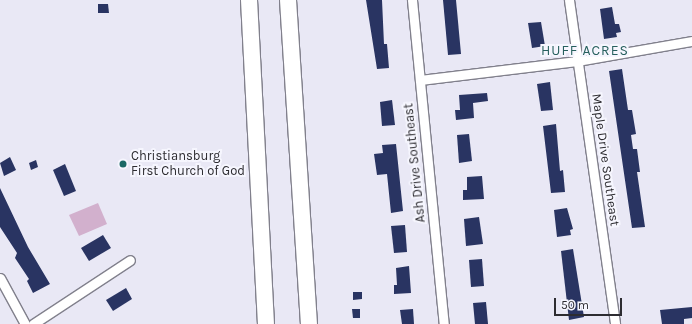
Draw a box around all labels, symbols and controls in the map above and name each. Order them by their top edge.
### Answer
district label: HUFF ACRES [541,43,629,59]
street label: Maple Drive Southeast [588,93,622,227]
street label: Ash Drive Southeast [401,103,429,223]
place label: Christiansburg First Church of God [131,149,245,180]
marker: Christiansburg First Church of God [118,159,128,169]
scale bar [556,290,624,316]
text: 50 m [561,298,589,312]

